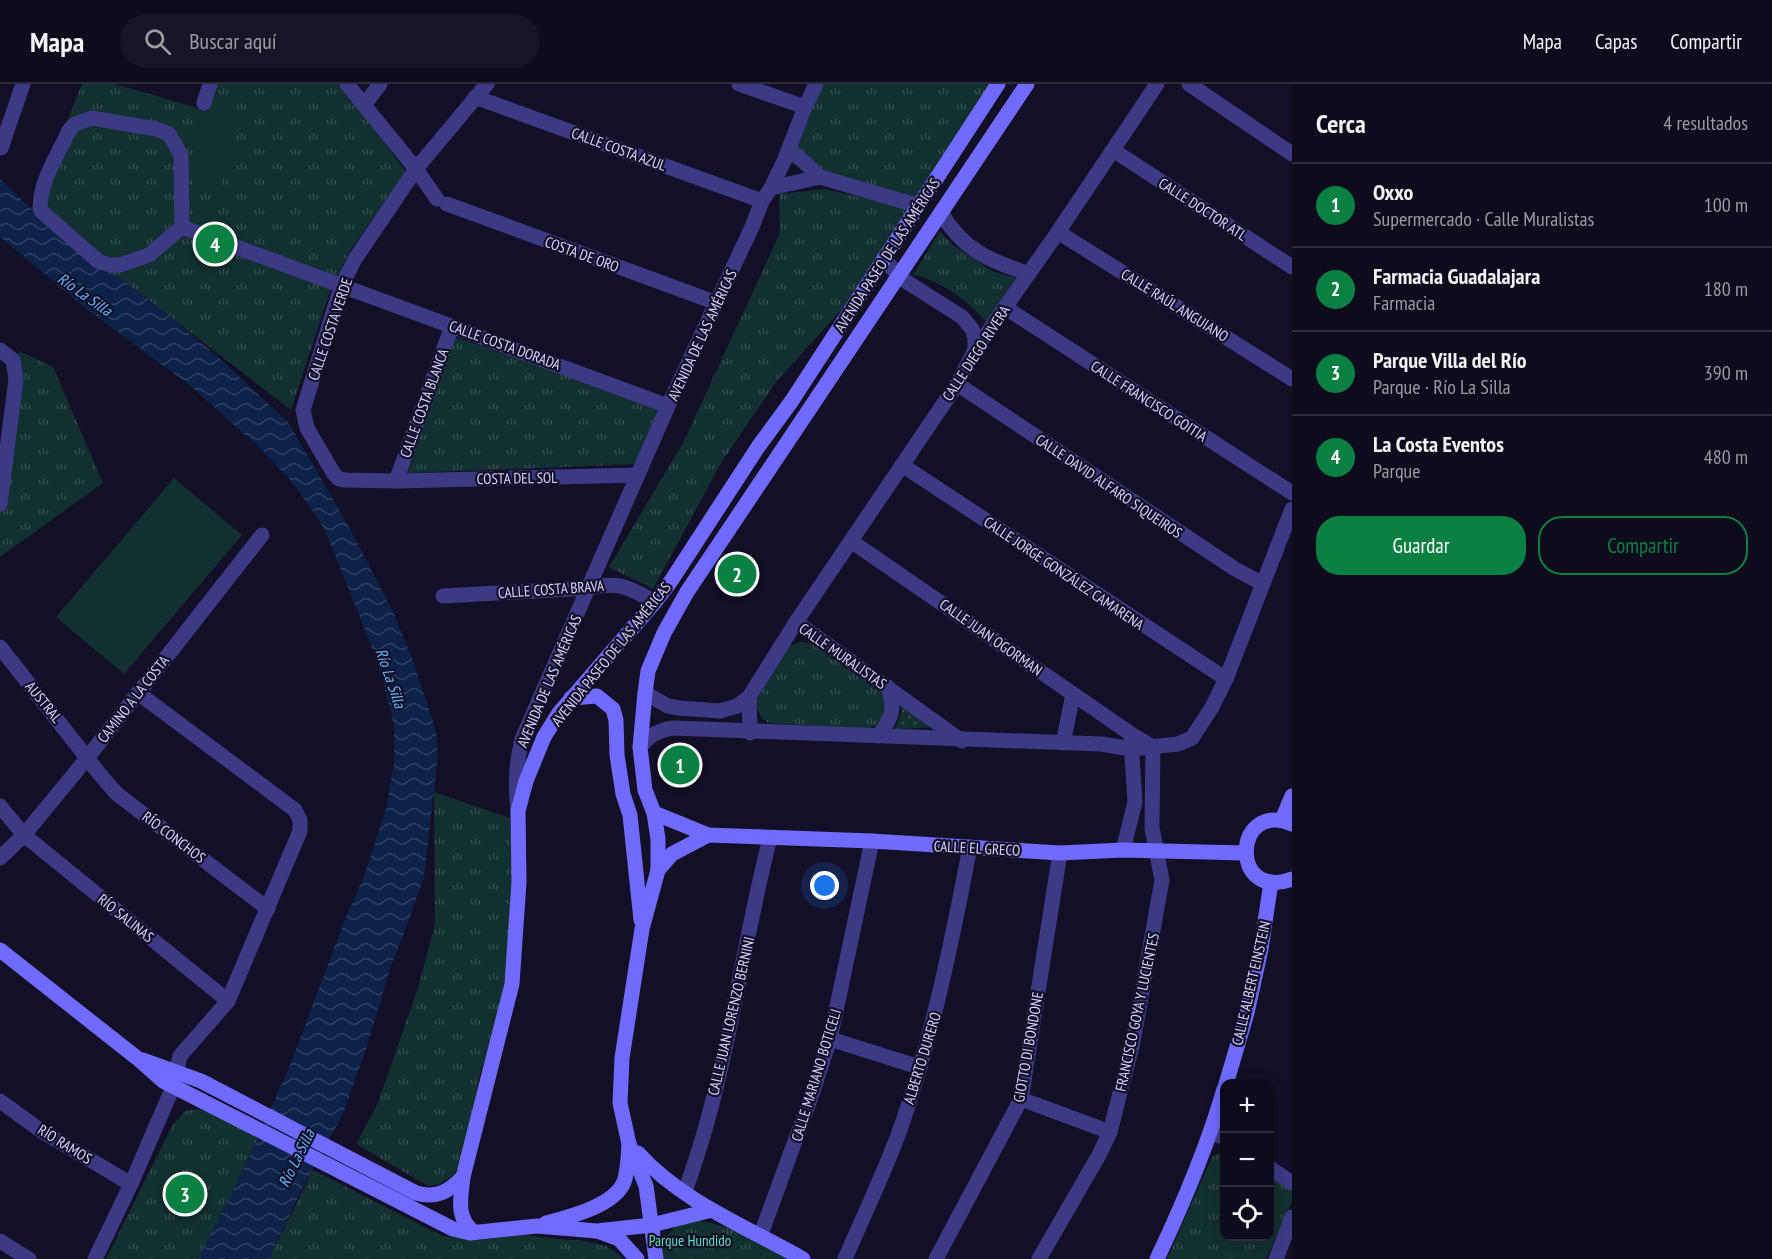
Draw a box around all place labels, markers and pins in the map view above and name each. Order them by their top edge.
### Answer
pin: 4 [196,222,234,266]
pin: 2 [718,552,756,596]
pin: 1 [660,742,700,788]
pin: 3 [166,1172,204,1216]

